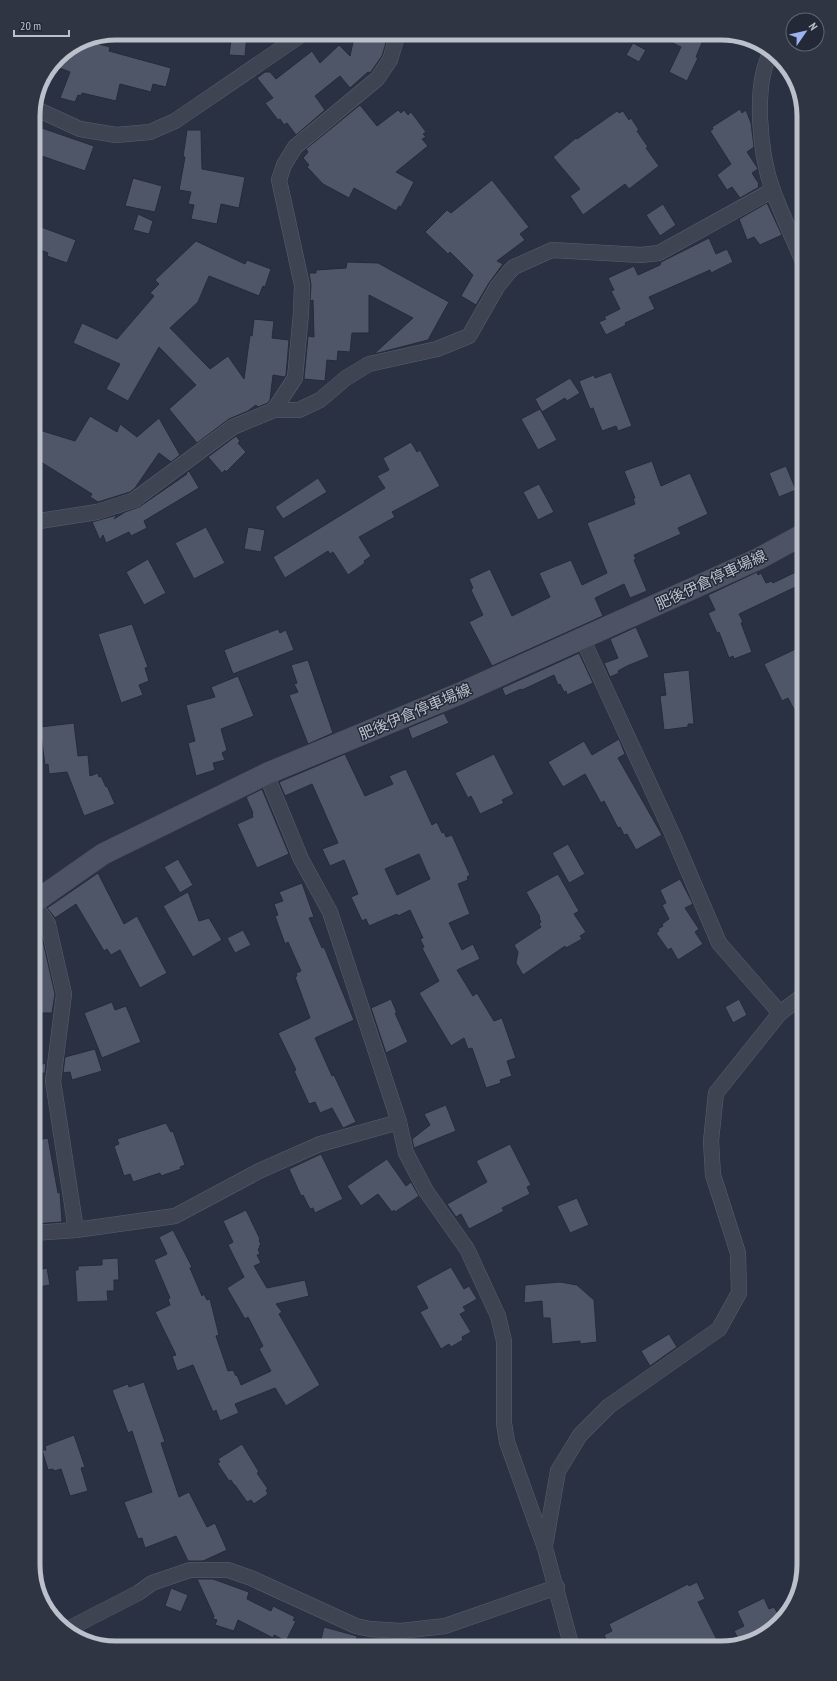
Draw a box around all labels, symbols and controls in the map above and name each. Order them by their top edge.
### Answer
scale bar [14,12,69,38]
north arrow [785,12,825,52]
text: 20 m [20,18,41,33]
text: N [806,20,821,33]
street label: 肥後伊倉停車場線 [652,546,769,614]
street label: 肥後伊倉停車場線 [356,679,474,744]

